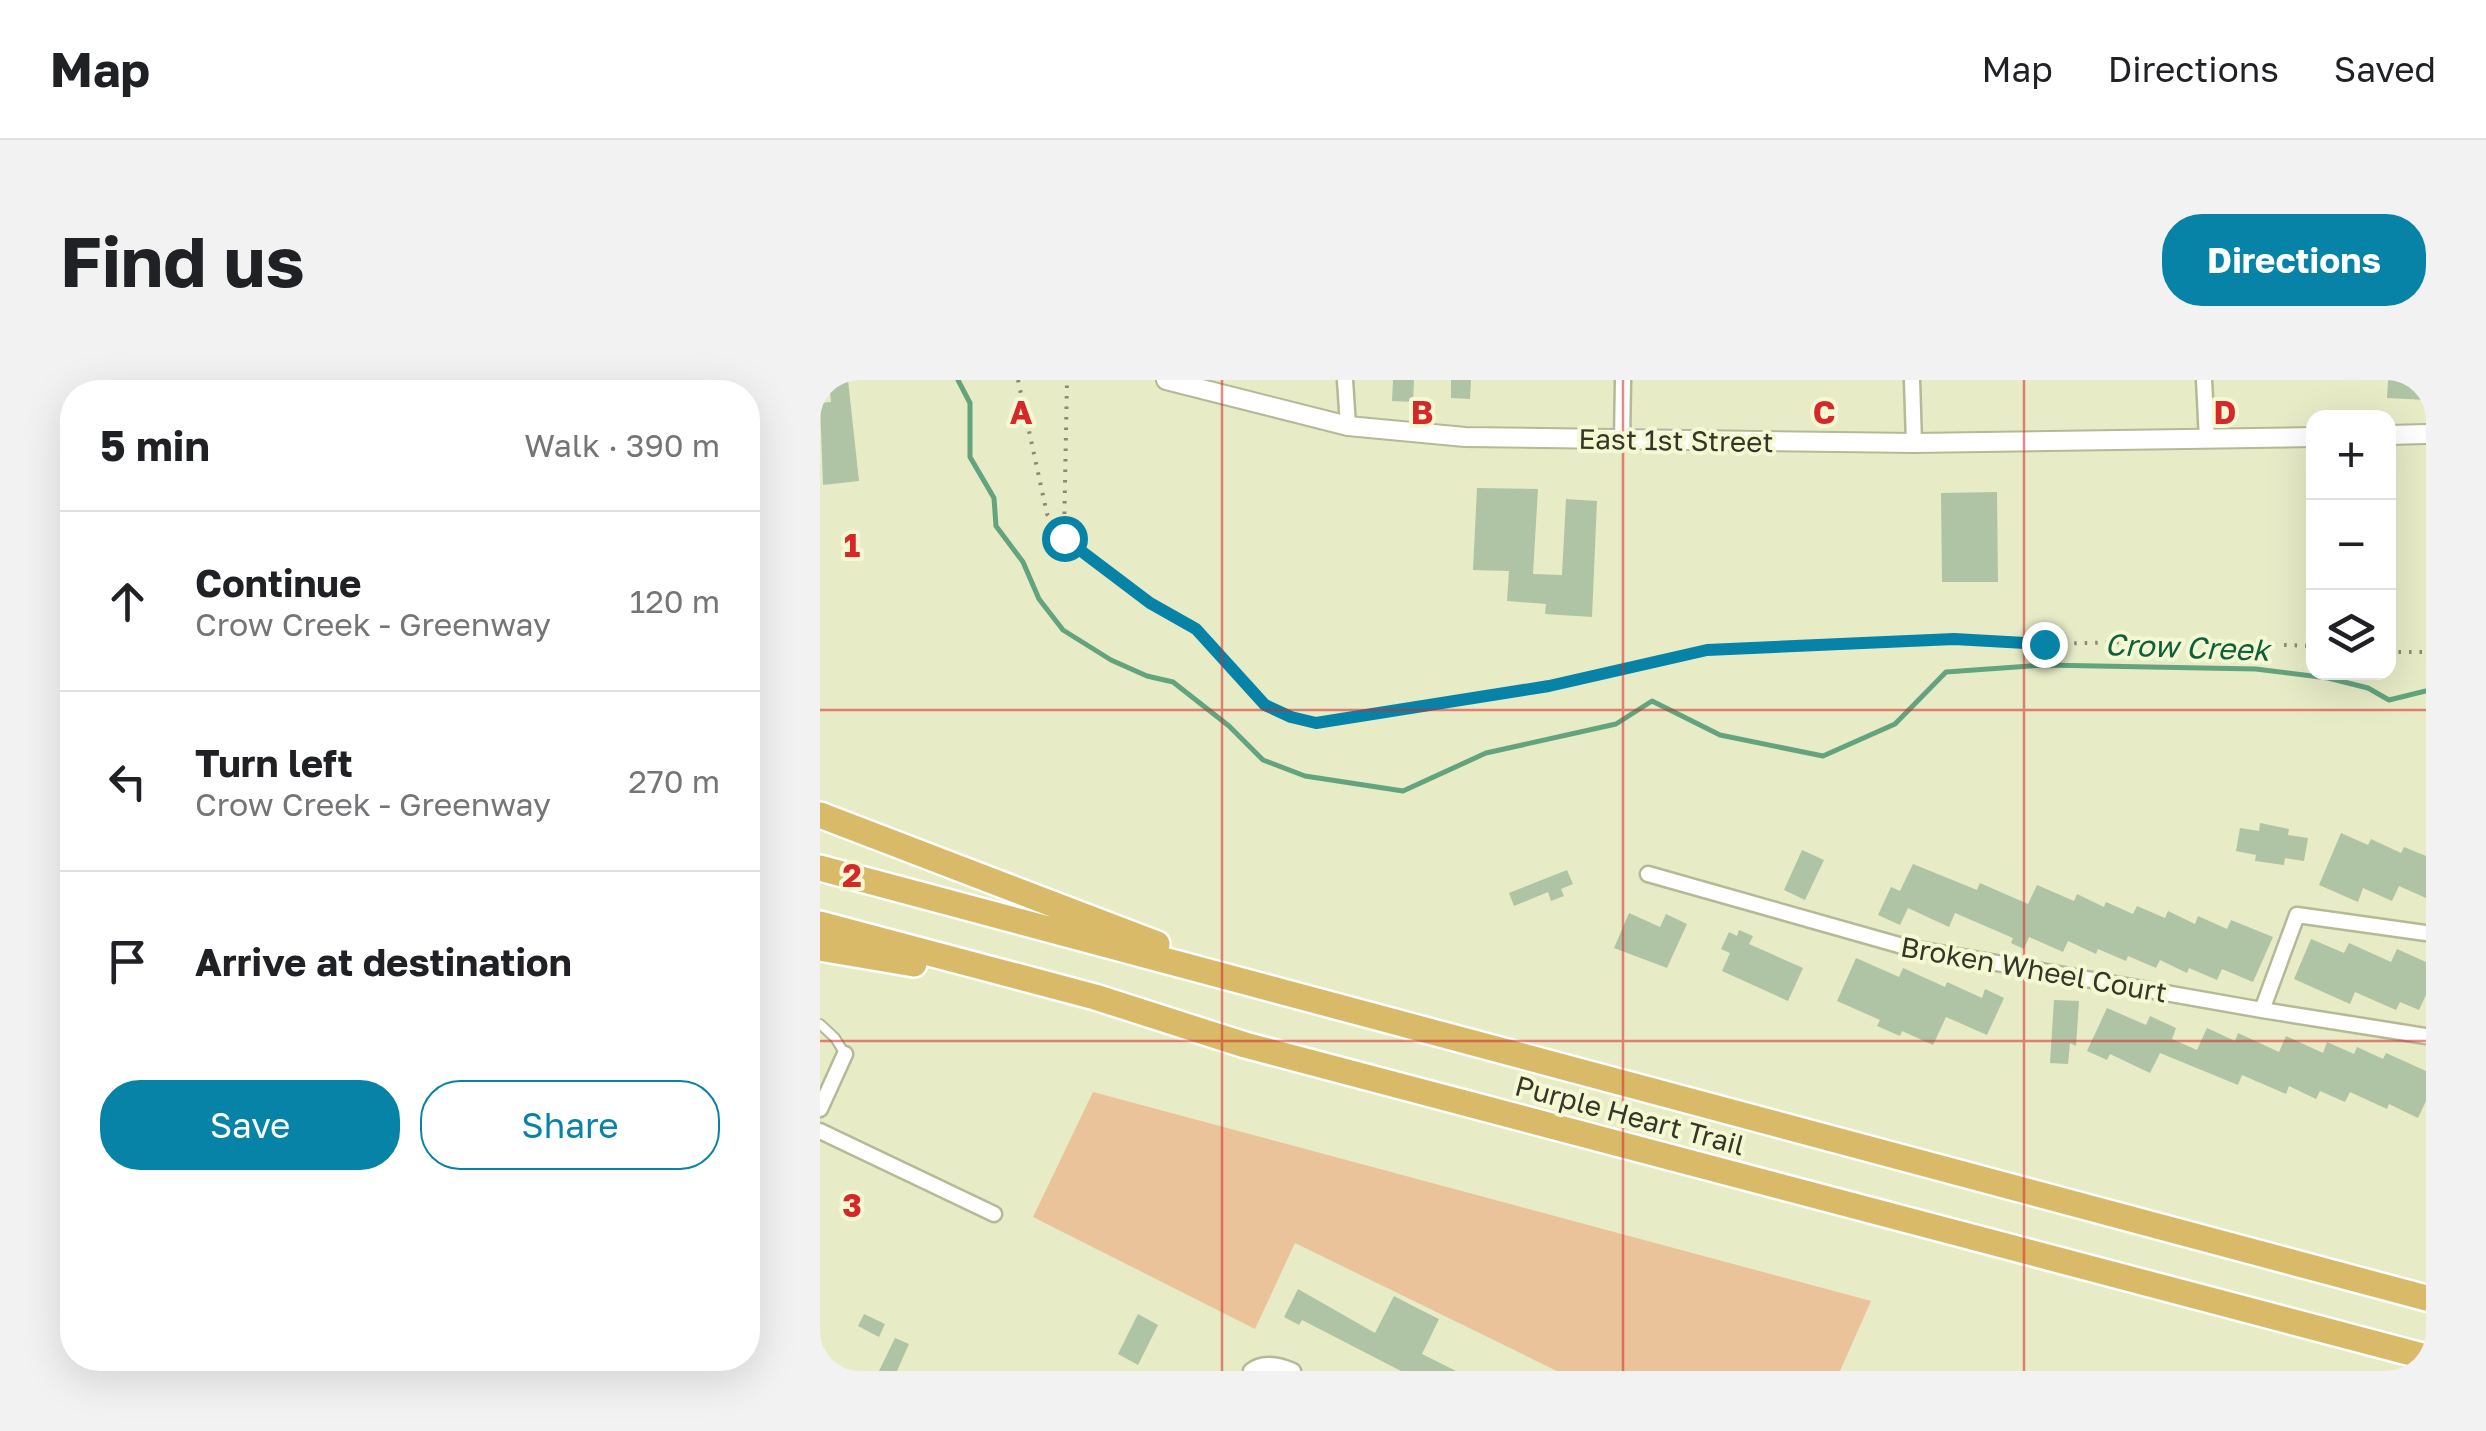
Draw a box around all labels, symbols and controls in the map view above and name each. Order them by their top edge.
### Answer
text: Map [50,40,150,98]
text: Map [1981,48,2053,90]
text: Directions [2108,48,2279,90]
text: Saved [2334,48,2436,90]
button: Directions [2162,214,2426,306]
text: Find us [60,218,305,302]
text: A [1010,393,1033,431]
text: B [1411,393,1433,431]
text: C [1813,393,1835,431]
text: D [2214,393,2236,431]
map controls [2306,410,2396,680]
button: + [2306,410,2396,500]
text: 5 min [100,420,210,470]
street label: East 1st Street [1578,422,1774,458]
text: Walk · 390 m [524,426,720,464]
button: − [2306,500,2396,590]
route start [1042,516,1088,562]
text: 1 [844,526,860,564]
text: Continue [195,560,361,605]
icon: ahead [100,574,155,629]
text: 120 m [630,582,720,620]
button: layers [2306,590,2396,680]
text: Crow Creek - Greenway [195,605,551,643]
route end [2022,622,2068,668]
water label: Crow Creek [2104,626,2273,668]
text: Turn left [195,740,353,785]
icon: left [100,754,155,809]
text: 270 m [628,762,720,800]
text: Crow Creek - Greenway [195,785,551,823]
text: 2 [842,856,862,894]
street label: Broken Wheel Court [1898,929,2170,1009]
icon: arrive [100,934,155,989]
text: Arrive at destination [195,939,572,984]
street label: Purple Heart Trail [1512,1069,1748,1161]
button: Save [100,1080,400,1170]
button: Share [420,1080,720,1170]
text: 3 [842,1186,862,1224]

